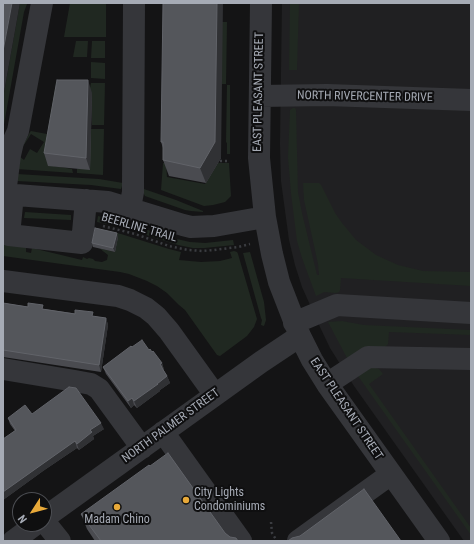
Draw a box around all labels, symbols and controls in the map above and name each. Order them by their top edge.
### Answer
street label: EAST PLEASANT STREET [251,32,267,152]
street label: NORTH RIVERCENTER DRIVE [297,89,433,105]
street label: BEERLINE TRAIL [100,210,178,246]
street label: EAST PLEASANT STREET [307,355,385,463]
street label: NORTH PALMER STREET [120,386,222,466]
place label: City Lights Condominiums [194,486,265,514]
north arrow [12,492,52,532]
marker: City Lights Condominiums [181,495,191,505]
marker: Madam Chino [112,502,122,512]
text: N [15,512,30,525]
place label: Madam Chino [84,513,150,527]

